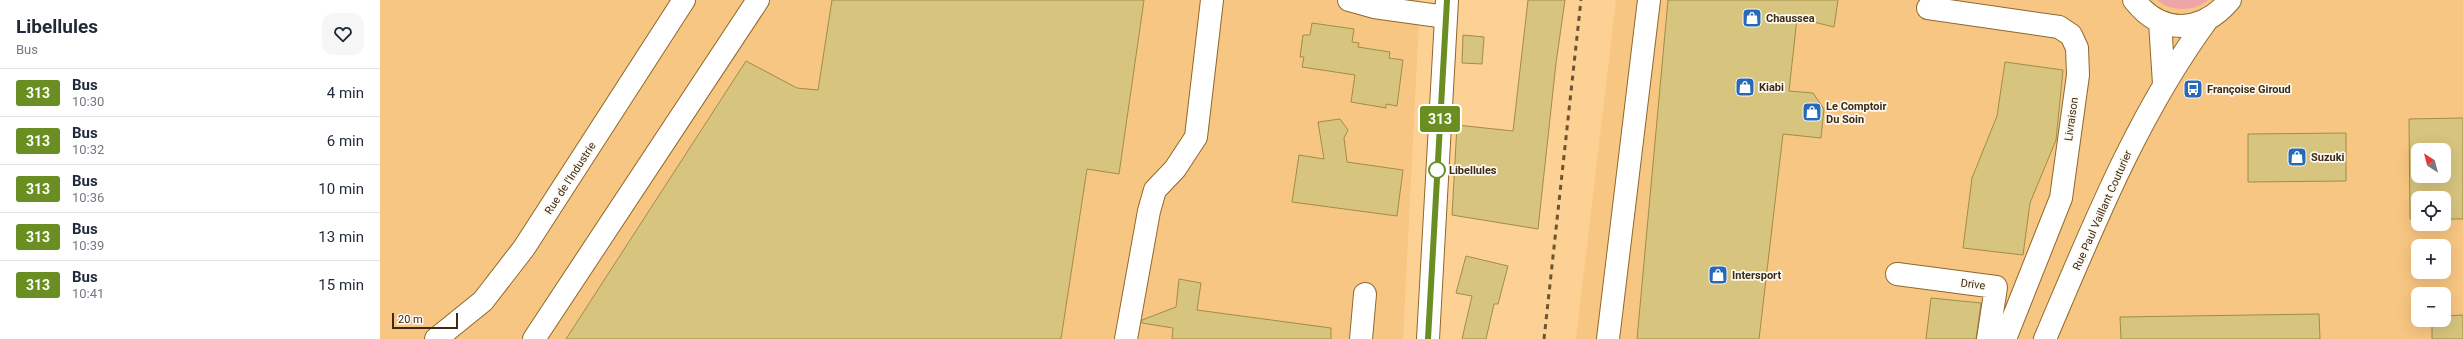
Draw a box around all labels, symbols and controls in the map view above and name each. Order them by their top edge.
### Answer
shop icon: Chaussea [1741,7,1763,29]
place label: Chaussea [1766,12,1815,25]
button: heart [322,13,364,55]
text: Libellules [16,15,98,38]
text: Bus [16,42,38,57]
text: Bus [72,76,98,94]
shop icon: Kiabi [1734,76,1756,98]
bus stop icon: Françoise Giroud [2182,78,2204,100]
place label: Kiabi [1759,81,1784,94]
place label: Françoise Giroud [2207,83,2291,96]
text: 4 min [327,84,364,102]
text: 313 [26,85,50,101]
text: 10:30 [72,94,104,109]
street label: Livraison [2062,96,2081,142]
place label: Le Comptoir Du Soin [1826,100,1886,126]
shop icon: Le Comptoir Du Soin [1801,101,1823,123]
line badge: 313 [1417,106,1463,132]
text: 313 [1428,111,1452,127]
text: Bus [72,124,98,142]
text: 6 min [327,132,364,150]
text: 313 [26,133,50,149]
street label: Rue de l'Industrie [542,140,599,217]
text: 10:32 [72,142,104,157]
north arrow [2411,143,2451,183]
map controls [2411,143,2451,327]
shop icon: Suzuki [2286,146,2308,168]
street label: Rue Paul Vaillant Couturier [2070,148,2135,272]
place label: Suzuki [2311,151,2345,164]
marker: Libellules [1428,161,1446,179]
place label: Libellules [1449,164,1497,177]
text: Bus [72,172,98,190]
text: 10 min [318,180,364,198]
text: 313 [26,181,50,197]
text: 10:36 [72,190,104,205]
button: locate [2411,191,2451,231]
text: Bus [72,220,98,238]
text: 13 min [318,228,364,246]
text: 313 [26,229,50,245]
text: 10:39 [72,238,104,253]
button: + [2411,239,2451,279]
shop icon: Intersport [1707,264,1729,286]
text: Bus [72,268,98,286]
place label: Intersport [1732,269,1781,282]
text: 15 min [318,276,364,294]
text: 313 [26,277,50,293]
street label: Drive [1960,277,1986,292]
text: 10:41 [72,286,104,301]
button: − [2411,287,2451,327]
scale bar [392,311,458,330]
text: 20 m [398,313,423,326]

